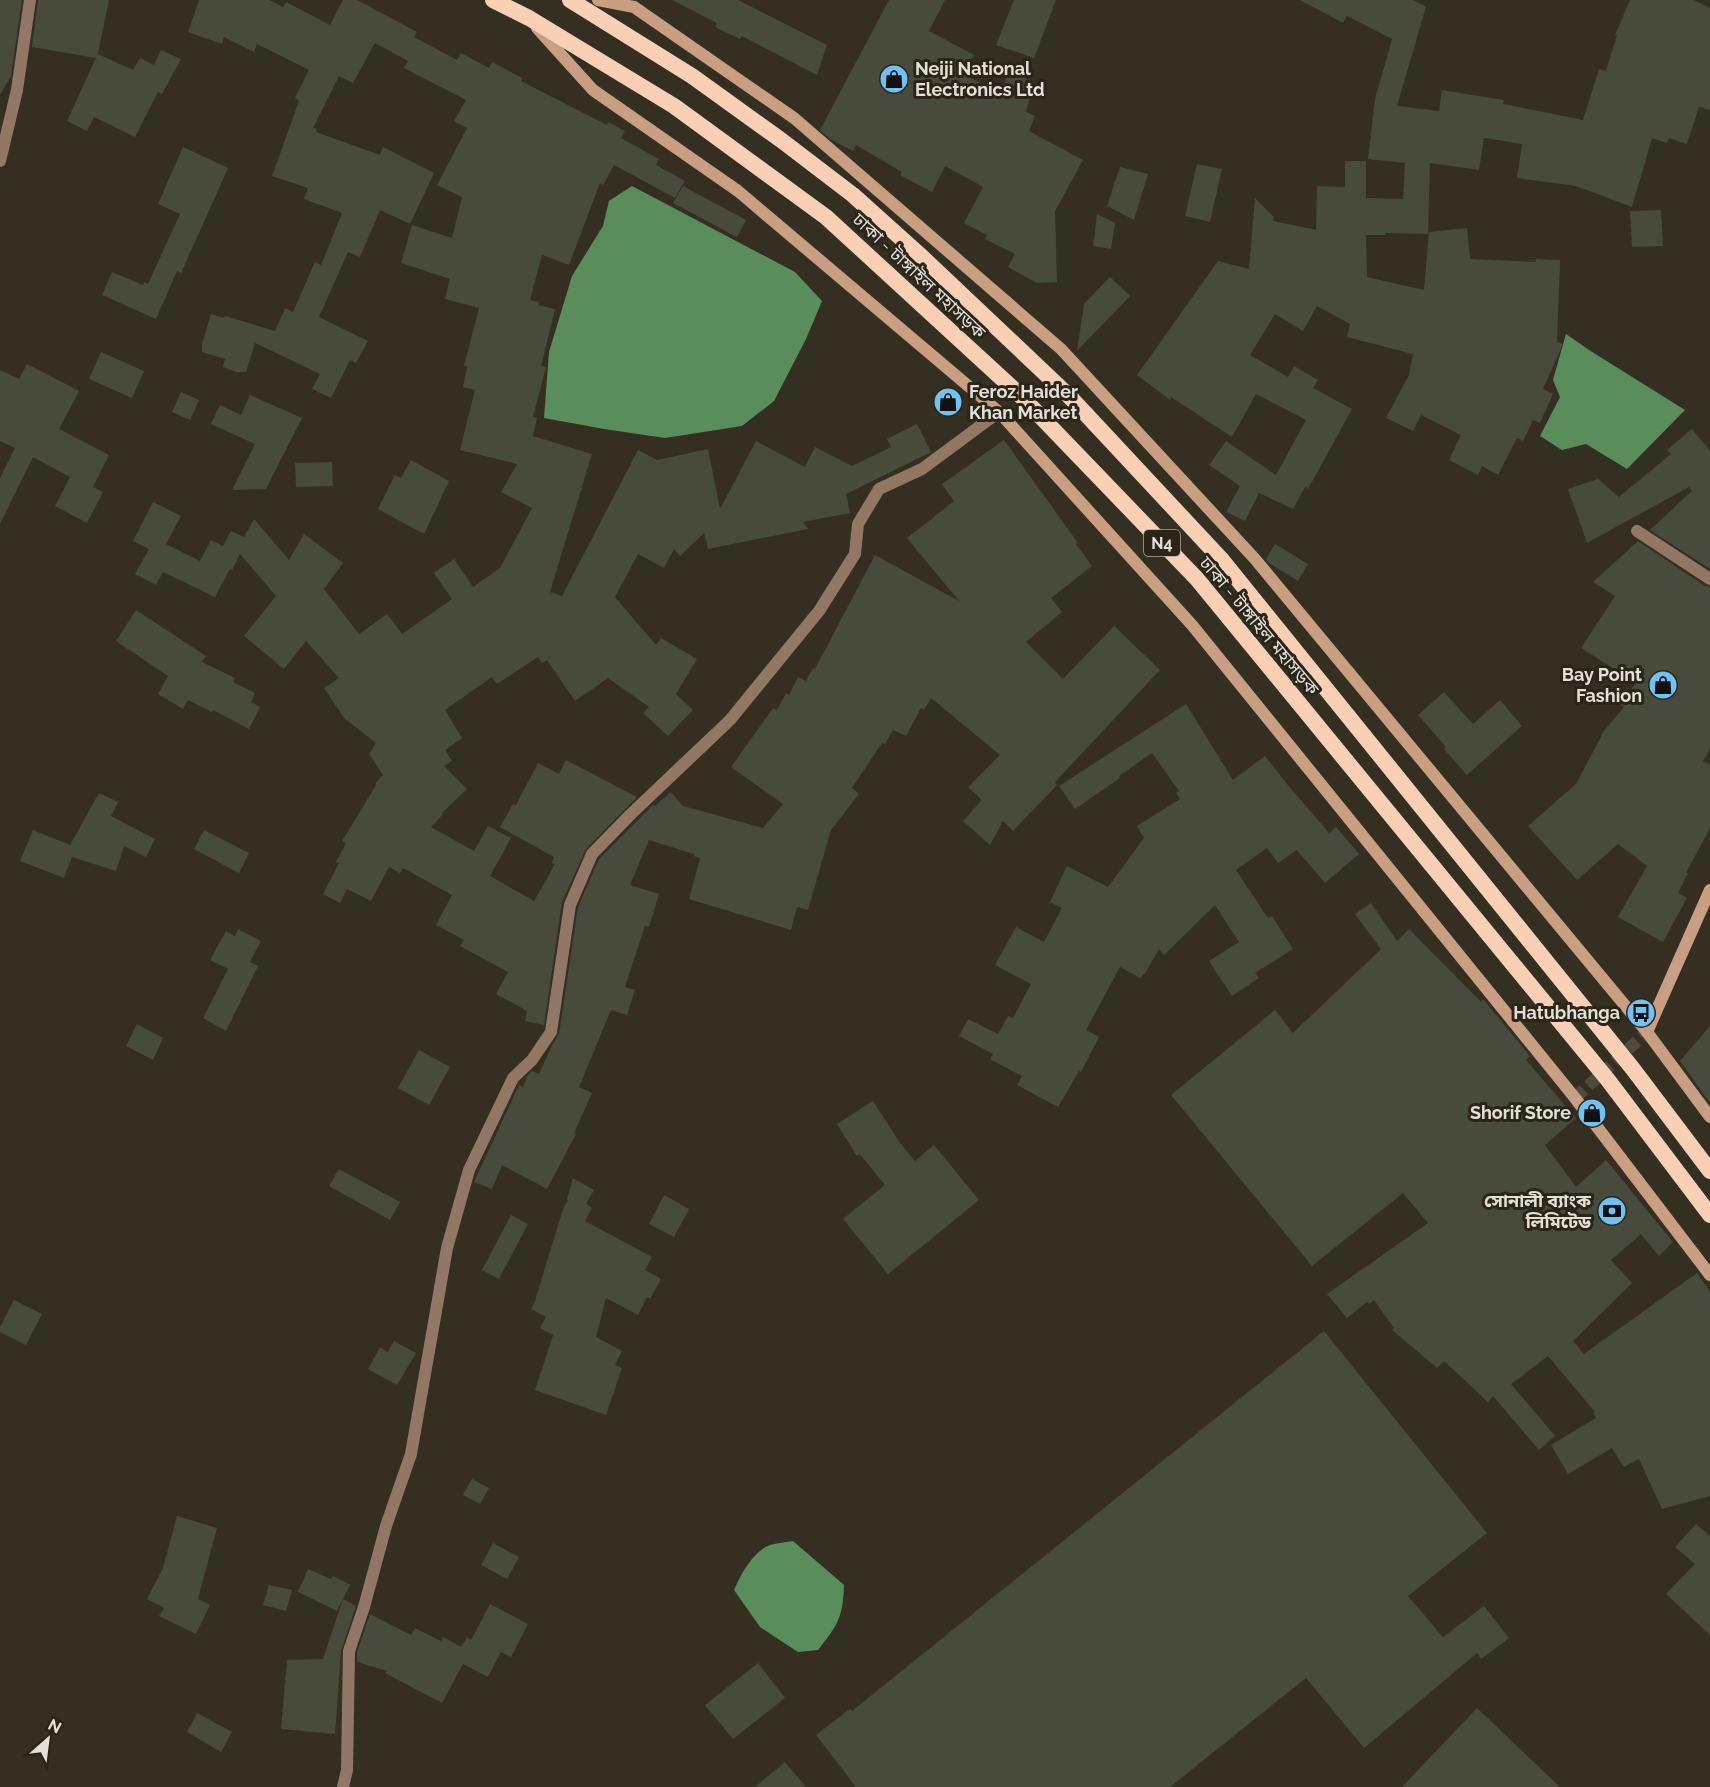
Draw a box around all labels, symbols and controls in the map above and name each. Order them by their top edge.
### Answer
place label: Neiji National Electronics Ltd [915,58,1045,100]
shop icon: Neiji National Electronics Ltd [878,63,910,95]
street label: ঢাকা - টাঙ্গাইল মহাসড়ক [848,208,990,343]
place label: Feroz Haider Khan Market [969,381,1078,423]
shop icon: Feroz Haider Khan Market [932,386,964,418]
road number: N4 [1144,530,1180,556]
street label: ঢাকা - টাঙ্গাইল মহাসড়ক [1195,552,1324,699]
place label: Bay Point Fashion [1562,664,1642,706]
shop icon: Bay Point Fashion [1647,669,1679,701]
bus stop icon: Hatubhanga [1625,997,1657,1029]
place label: Hatubhanga [1513,1002,1620,1023]
shop icon: Shorif Store [1576,1097,1608,1129]
place label: Shorif Store [1470,1102,1571,1123]
place label: সোনালী ব্যাংক লিমিটেড [1484,1190,1592,1232]
bank icon: সোনালী ব্যাংক লিমিটেড [1596,1195,1628,1227]
north arrow [18,1709,78,1769]
text: N [45,1715,65,1737]

